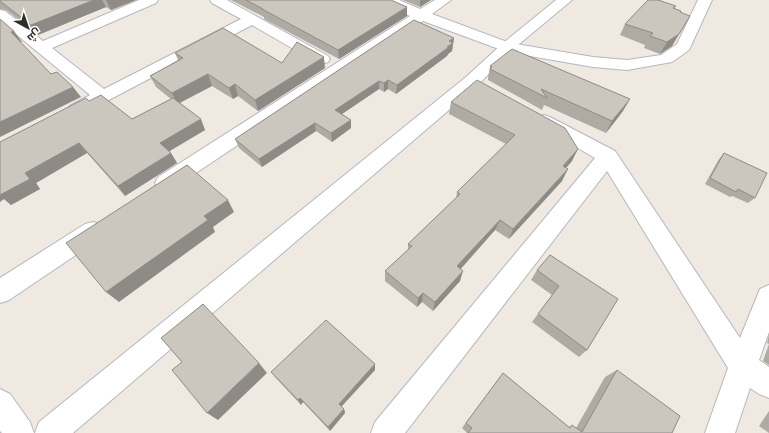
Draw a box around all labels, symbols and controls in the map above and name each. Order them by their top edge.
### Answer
north arrow [8,8,48,48]
text: ش [25,26,44,46]

